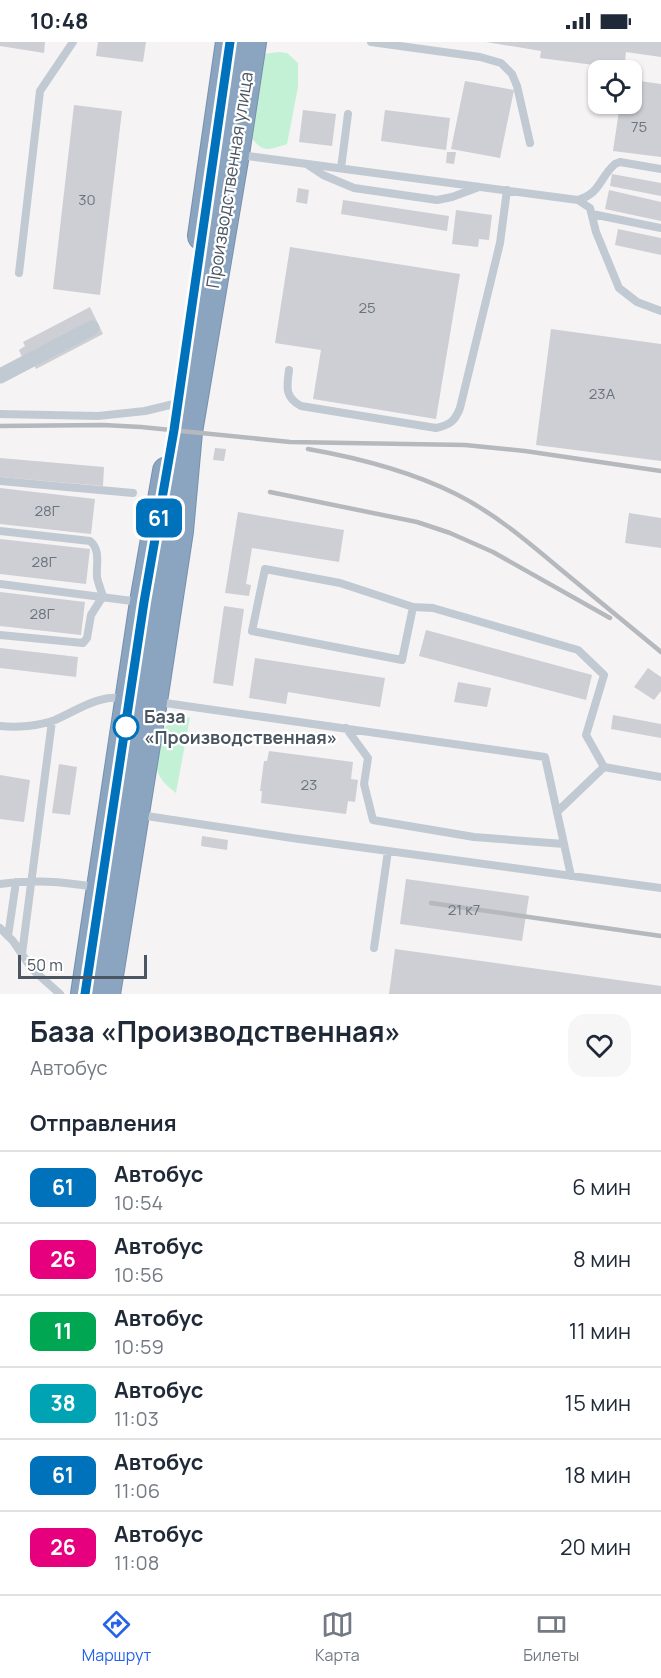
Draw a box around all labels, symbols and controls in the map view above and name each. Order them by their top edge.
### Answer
text: 10:48 [30,6,89,36]
map controls [588,60,642,114]
button: locate [588,60,642,114]
street label: Производственная улица [200,70,258,290]
house number: 75 [631,116,647,137]
house number: 30 [78,189,96,210]
house number: 25 [358,297,376,318]
house number: 23А [589,383,616,404]
line badge: 61 [132,498,186,538]
house number: 28Г [34,500,60,521]
text: 61 [148,504,170,532]
house number: 28Г [31,551,57,572]
house number: 28Г [29,603,55,624]
place label: База «Производственная» [144,704,337,749]
marker: База «Производственная» [113,714,139,740]
house number: 23 [301,774,317,795]
house number: 21 к7 [448,899,480,920]
scale bar [18,952,147,980]
text: 50 m [27,954,63,976]
text: База «Производственная» [30,1012,401,1050]
button: heart [568,1014,631,1077]
text: Автобус [30,1054,108,1081]
text: Отправления [30,1108,177,1138]
text: Автобус [114,1159,203,1189]
text: 6 мин [572,1172,631,1202]
text: 61 [52,1173,74,1201]
text: 10:54 [114,1189,163,1216]
text: Автобус [114,1231,203,1261]
text: 8 мин [573,1244,631,1274]
text: 26 [50,1245,76,1273]
text: 10:56 [114,1261,164,1288]
text: Автобус [114,1303,203,1333]
text: 11 мин [569,1316,631,1346]
text: 11 [54,1317,72,1345]
text: 10:59 [114,1333,164,1360]
text: Автобус [114,1375,203,1405]
text: 15 мин [565,1388,631,1418]
text: 38 [50,1389,76,1417]
text: 11:03 [114,1405,159,1432]
text: Автобус [114,1447,203,1477]
text: 18 мин [565,1460,631,1490]
text: 61 [52,1461,74,1489]
text: 11:06 [114,1477,160,1504]
text: Автобус [114,1519,203,1549]
text: 20 мин [560,1532,631,1562]
text: 26 [50,1533,76,1561]
text: 11:08 [114,1549,159,1576]
tab: Маршрут [82,1608,151,1666]
tab: Карта [315,1608,360,1666]
tab: Билеты [523,1608,579,1666]

